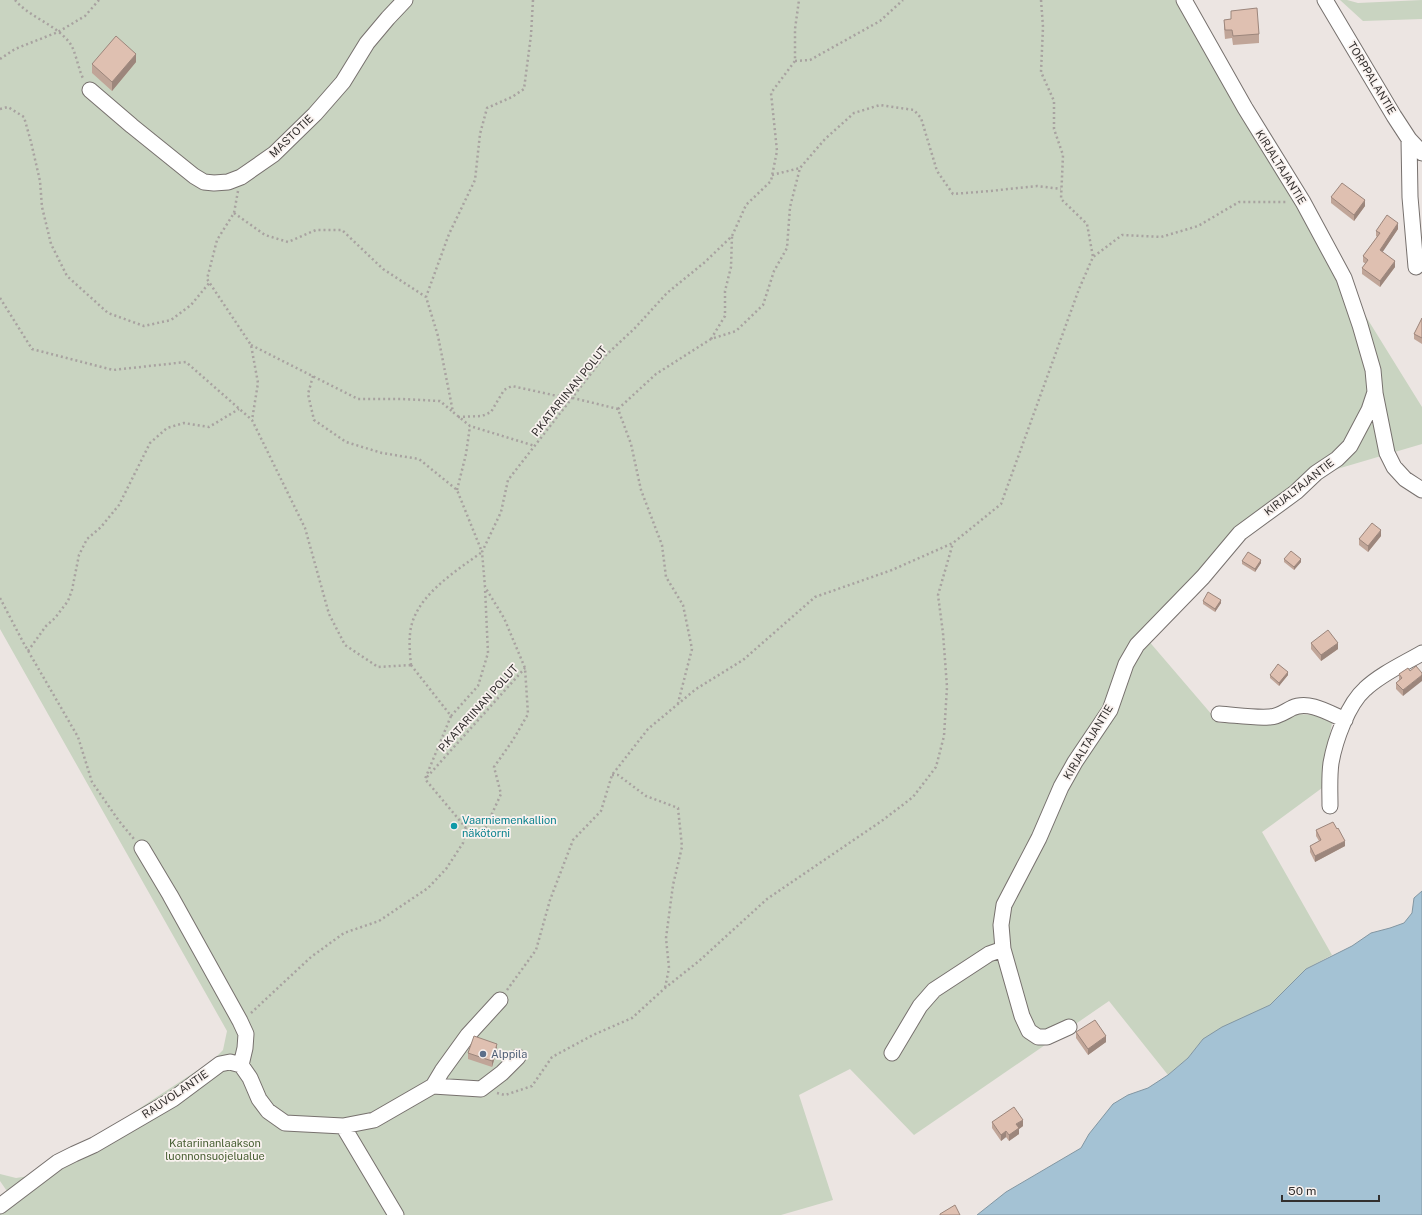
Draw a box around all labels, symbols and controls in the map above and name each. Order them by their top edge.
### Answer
street label: TORPPALANTIE [1346,40,1398,116]
street label: MASTOTIE [267,112,315,160]
street label: KIRJALTAJANTIE [1253,128,1309,206]
street label: P.KATARIINAN POLUT [529,343,609,438]
street label: KIRJALTAJANTIE [1262,456,1336,518]
street label: P.KATARIINAN POLUT [436,662,520,754]
street label: KIRJALTAJANTIE [1061,702,1115,782]
place label: Vaarniemenkallion näkötorni [462,814,557,839]
marker: Vaarniemenkallion näkötorni [449,821,459,831]
place label: Alppila [491,1048,527,1060]
marker: Alppila [478,1049,488,1059]
street label: RAUVOLANTIE [140,1067,210,1121]
park label: Katariinanlaakson luonnonsuojelualue [165,1137,265,1162]
scale bar [1282,1177,1379,1203]
text: 50 m [1288,1184,1316,1198]

